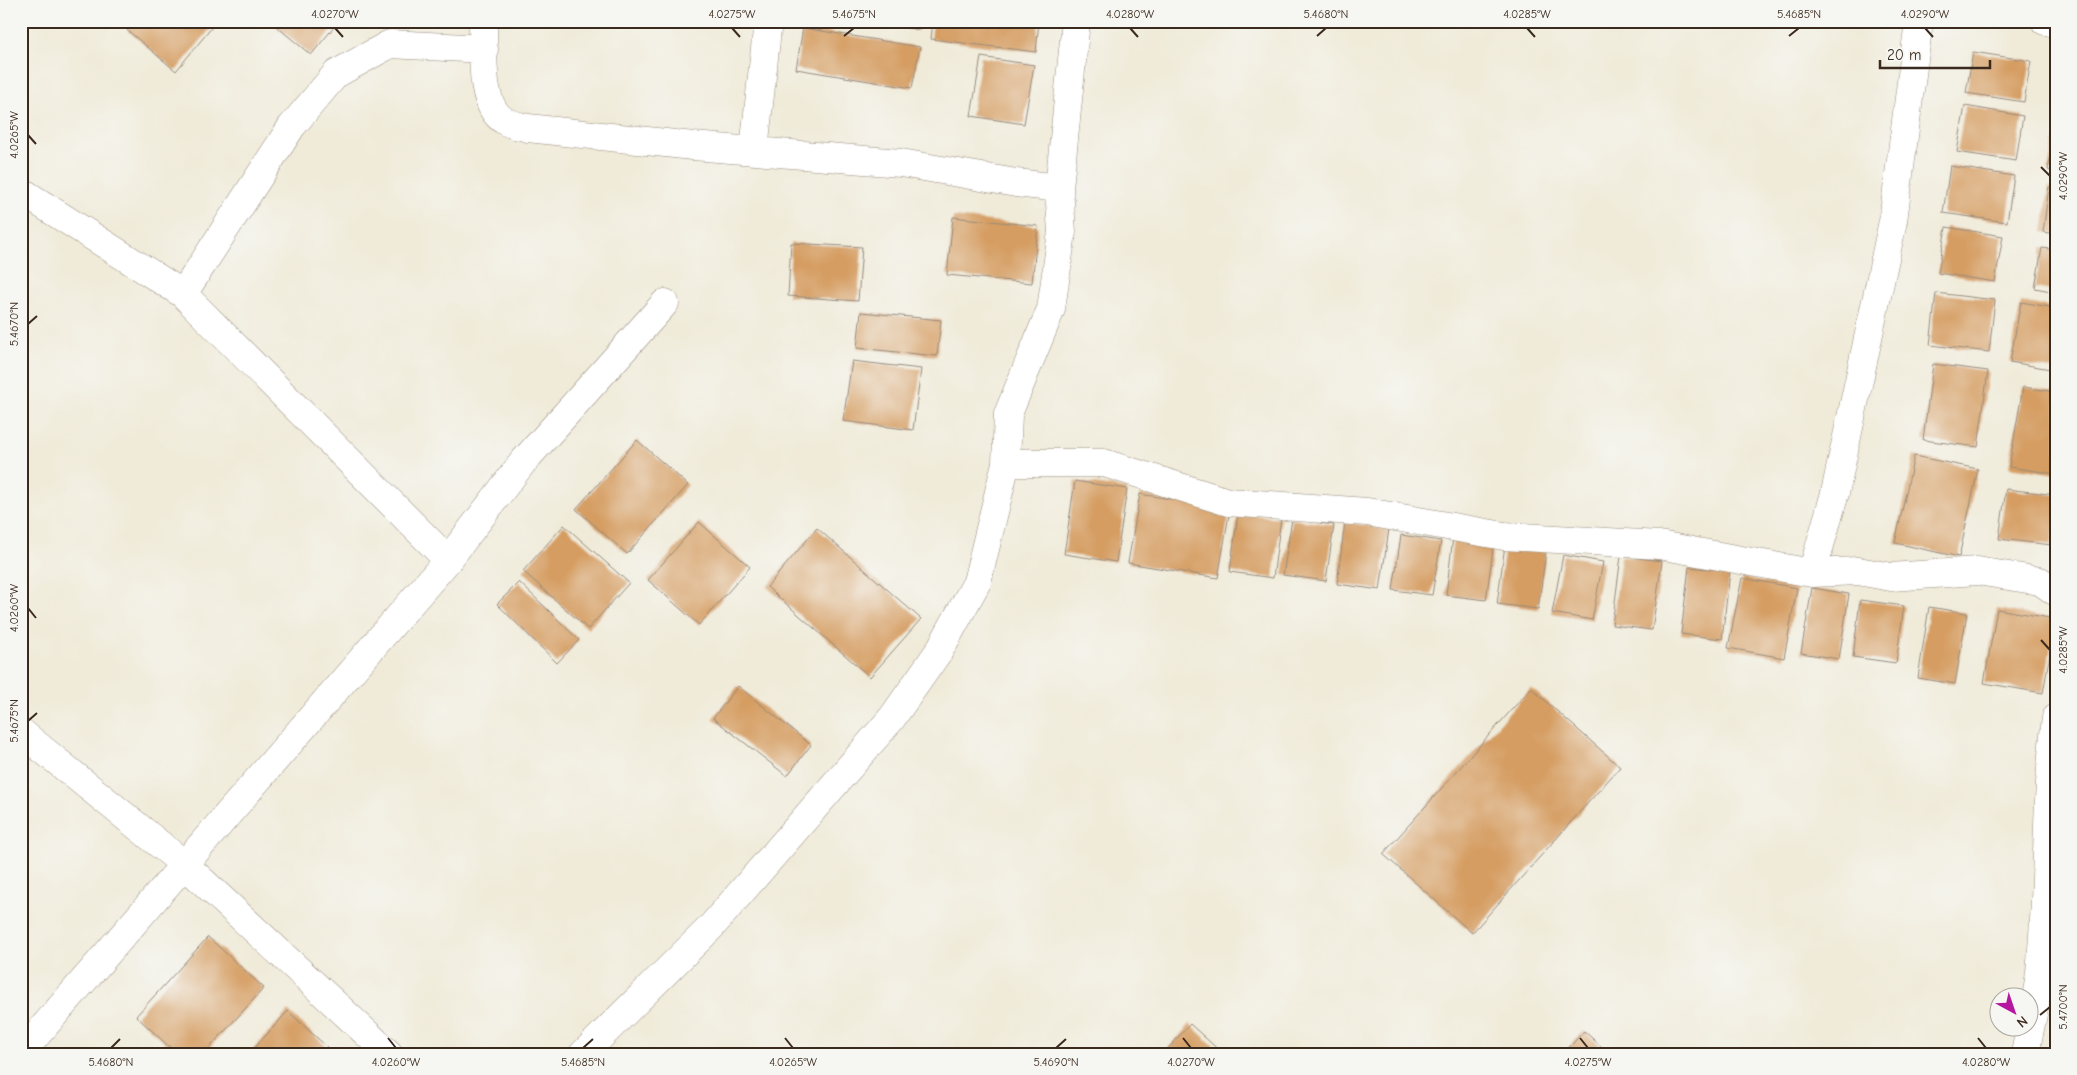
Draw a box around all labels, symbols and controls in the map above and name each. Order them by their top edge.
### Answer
text: 4.0270°W [311,7,359,21]
text: 4.0275°W [709,7,756,21]
text: 5.4675°N [832,7,876,21]
text: 4.0280°W [1106,7,1155,21]
text: 5.4680°N [1303,7,1349,21]
text: 4.0285°W [1503,7,1551,21]
text: 5.4685°N [1777,7,1821,21]
text: 4.0290°W [1901,7,1950,21]
scale bar [1880,38,1990,70]
text: 20 m [1887,46,1921,64]
text: 4.0265°W [7,111,21,159]
text: 4.0290°W [2056,151,2070,200]
text: 5.4670°N [7,302,21,346]
text: 4.0260°W [7,583,21,632]
text: 4.0285°W [2056,626,2070,674]
text: 5.4675°N [7,699,21,743]
text: 5.4700°N [2056,984,2070,1030]
north arrow [1990,988,2040,1038]
text: N [2013,1012,2031,1031]
text: 5.4680°N [88,1055,134,1069]
text: 4.0260°W [372,1055,421,1069]
text: 5.4685°N [561,1055,605,1069]
text: 4.0265°W [769,1055,817,1069]
text: 5.4690°N [1033,1055,1079,1069]
text: 4.0270°W [1167,1055,1215,1069]
text: 4.0275°W [1565,1055,1612,1069]
text: 4.0280°W [1962,1055,2011,1069]

